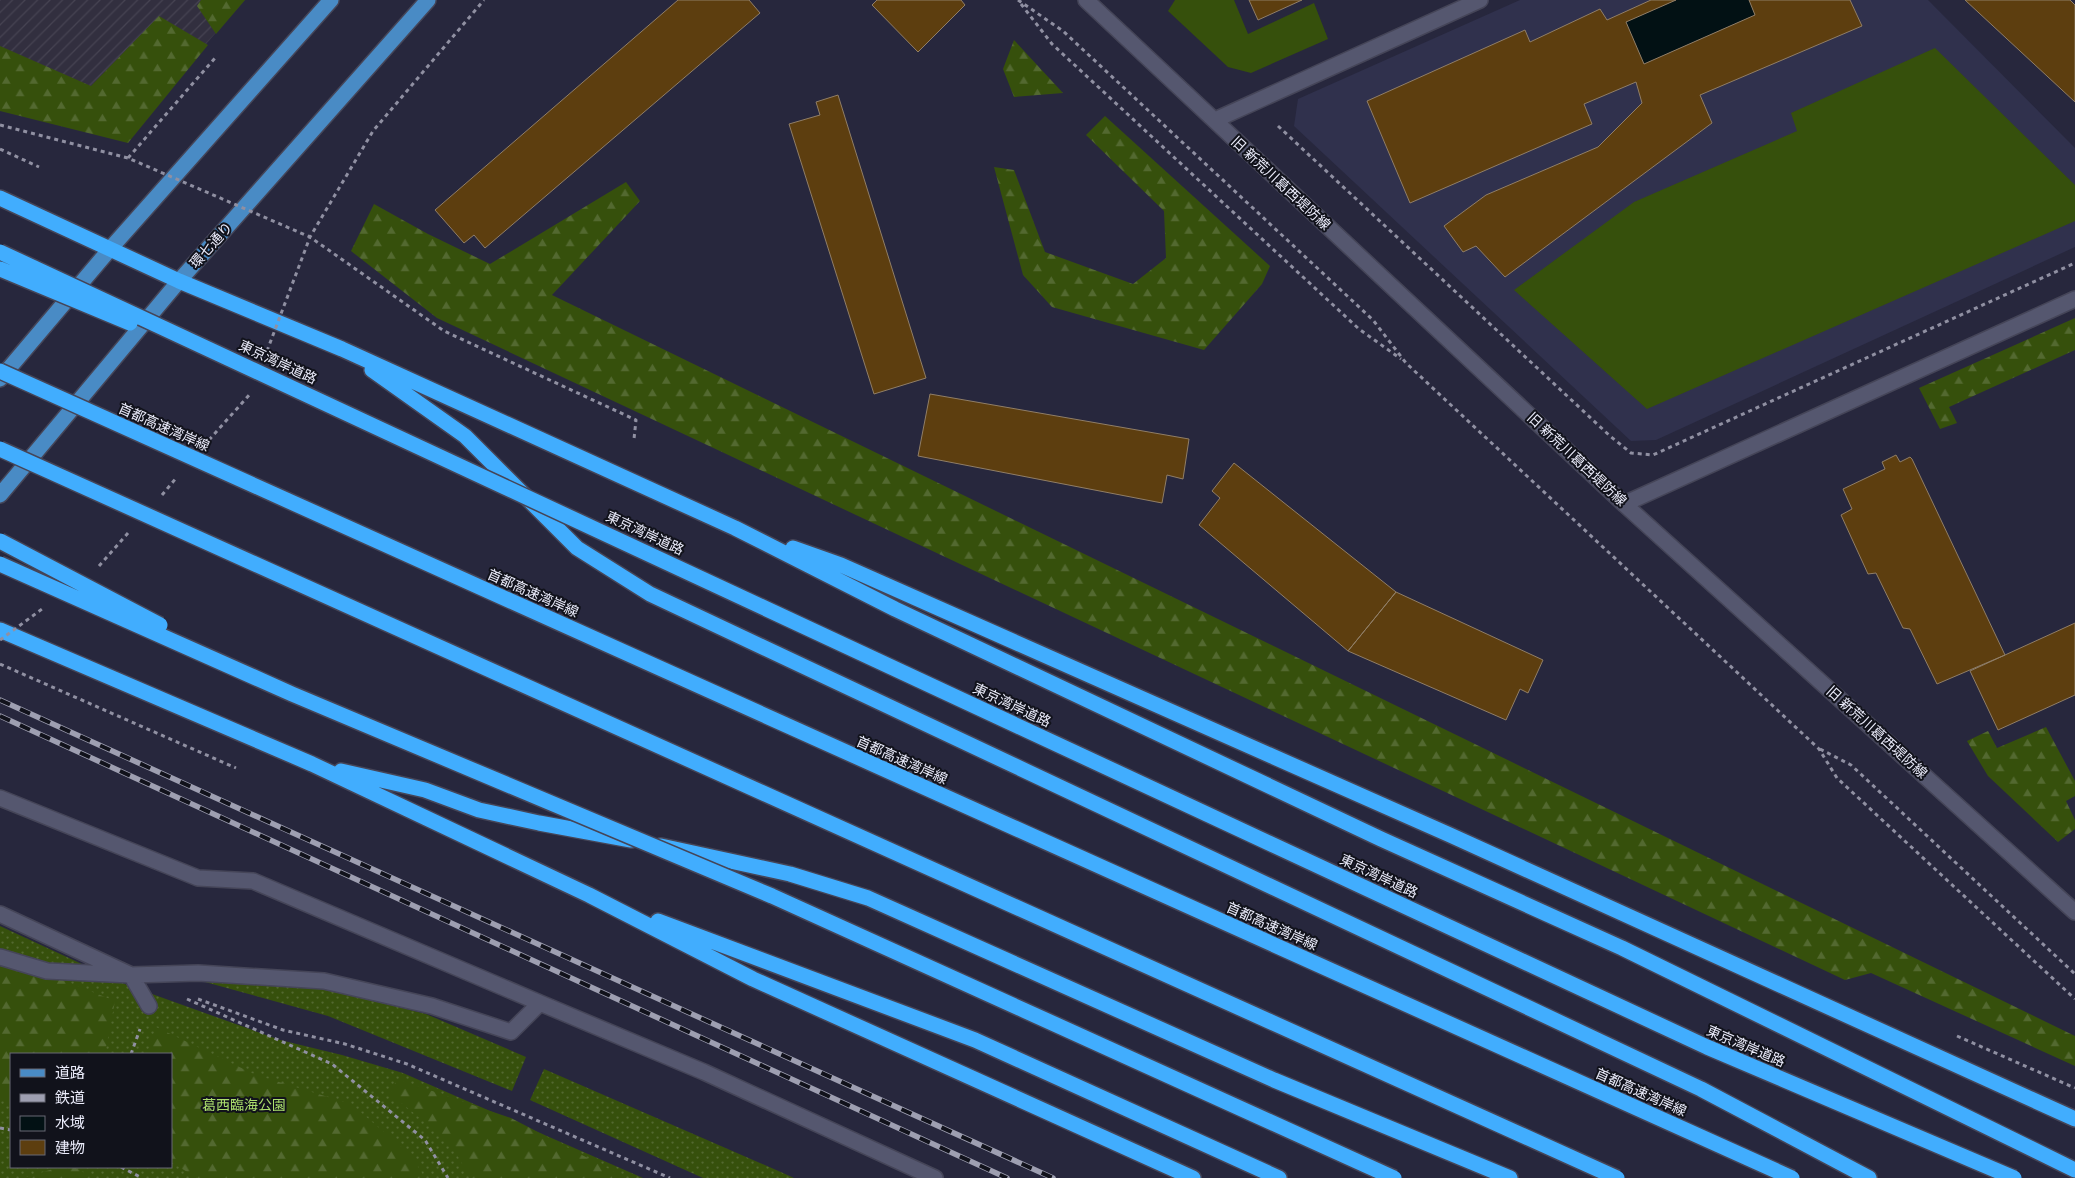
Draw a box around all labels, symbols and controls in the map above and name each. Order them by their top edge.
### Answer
street label: 旧 新荒川葛西堤防線 [1227,132,1335,234]
street label: 環七通り [186,218,236,272]
street label: 東京湾岸道路 [236,336,320,388]
street label: 首都高速湾岸線 [116,399,212,455]
street label: 旧 新荒川葛西堤防線 [1523,408,1631,510]
street label: 東京湾岸道路 [603,507,687,559]
street label: 首都高速湾岸線 [485,565,581,621]
street label: 東京湾岸道路 [970,679,1054,731]
street label: 旧 新荒川葛西堤防線 [1823,682,1931,782]
street label: 首都高速湾岸線 [854,732,950,788]
street label: 東京湾岸道路 [1337,850,1421,902]
street label: 首都高速湾岸線 [1224,898,1320,954]
street label: 東京湾岸道路 [1704,1021,1788,1071]
legend [10,1053,172,1168]
text: 道路 [55,1063,85,1082]
street label: 首都高速湾岸線 [1593,1064,1689,1120]
text: 鉄道 [55,1088,85,1107]
park label: 葛西臨海公園 [202,1096,286,1114]
text: 水域 [55,1113,85,1132]
text: 建物 [55,1138,85,1157]

